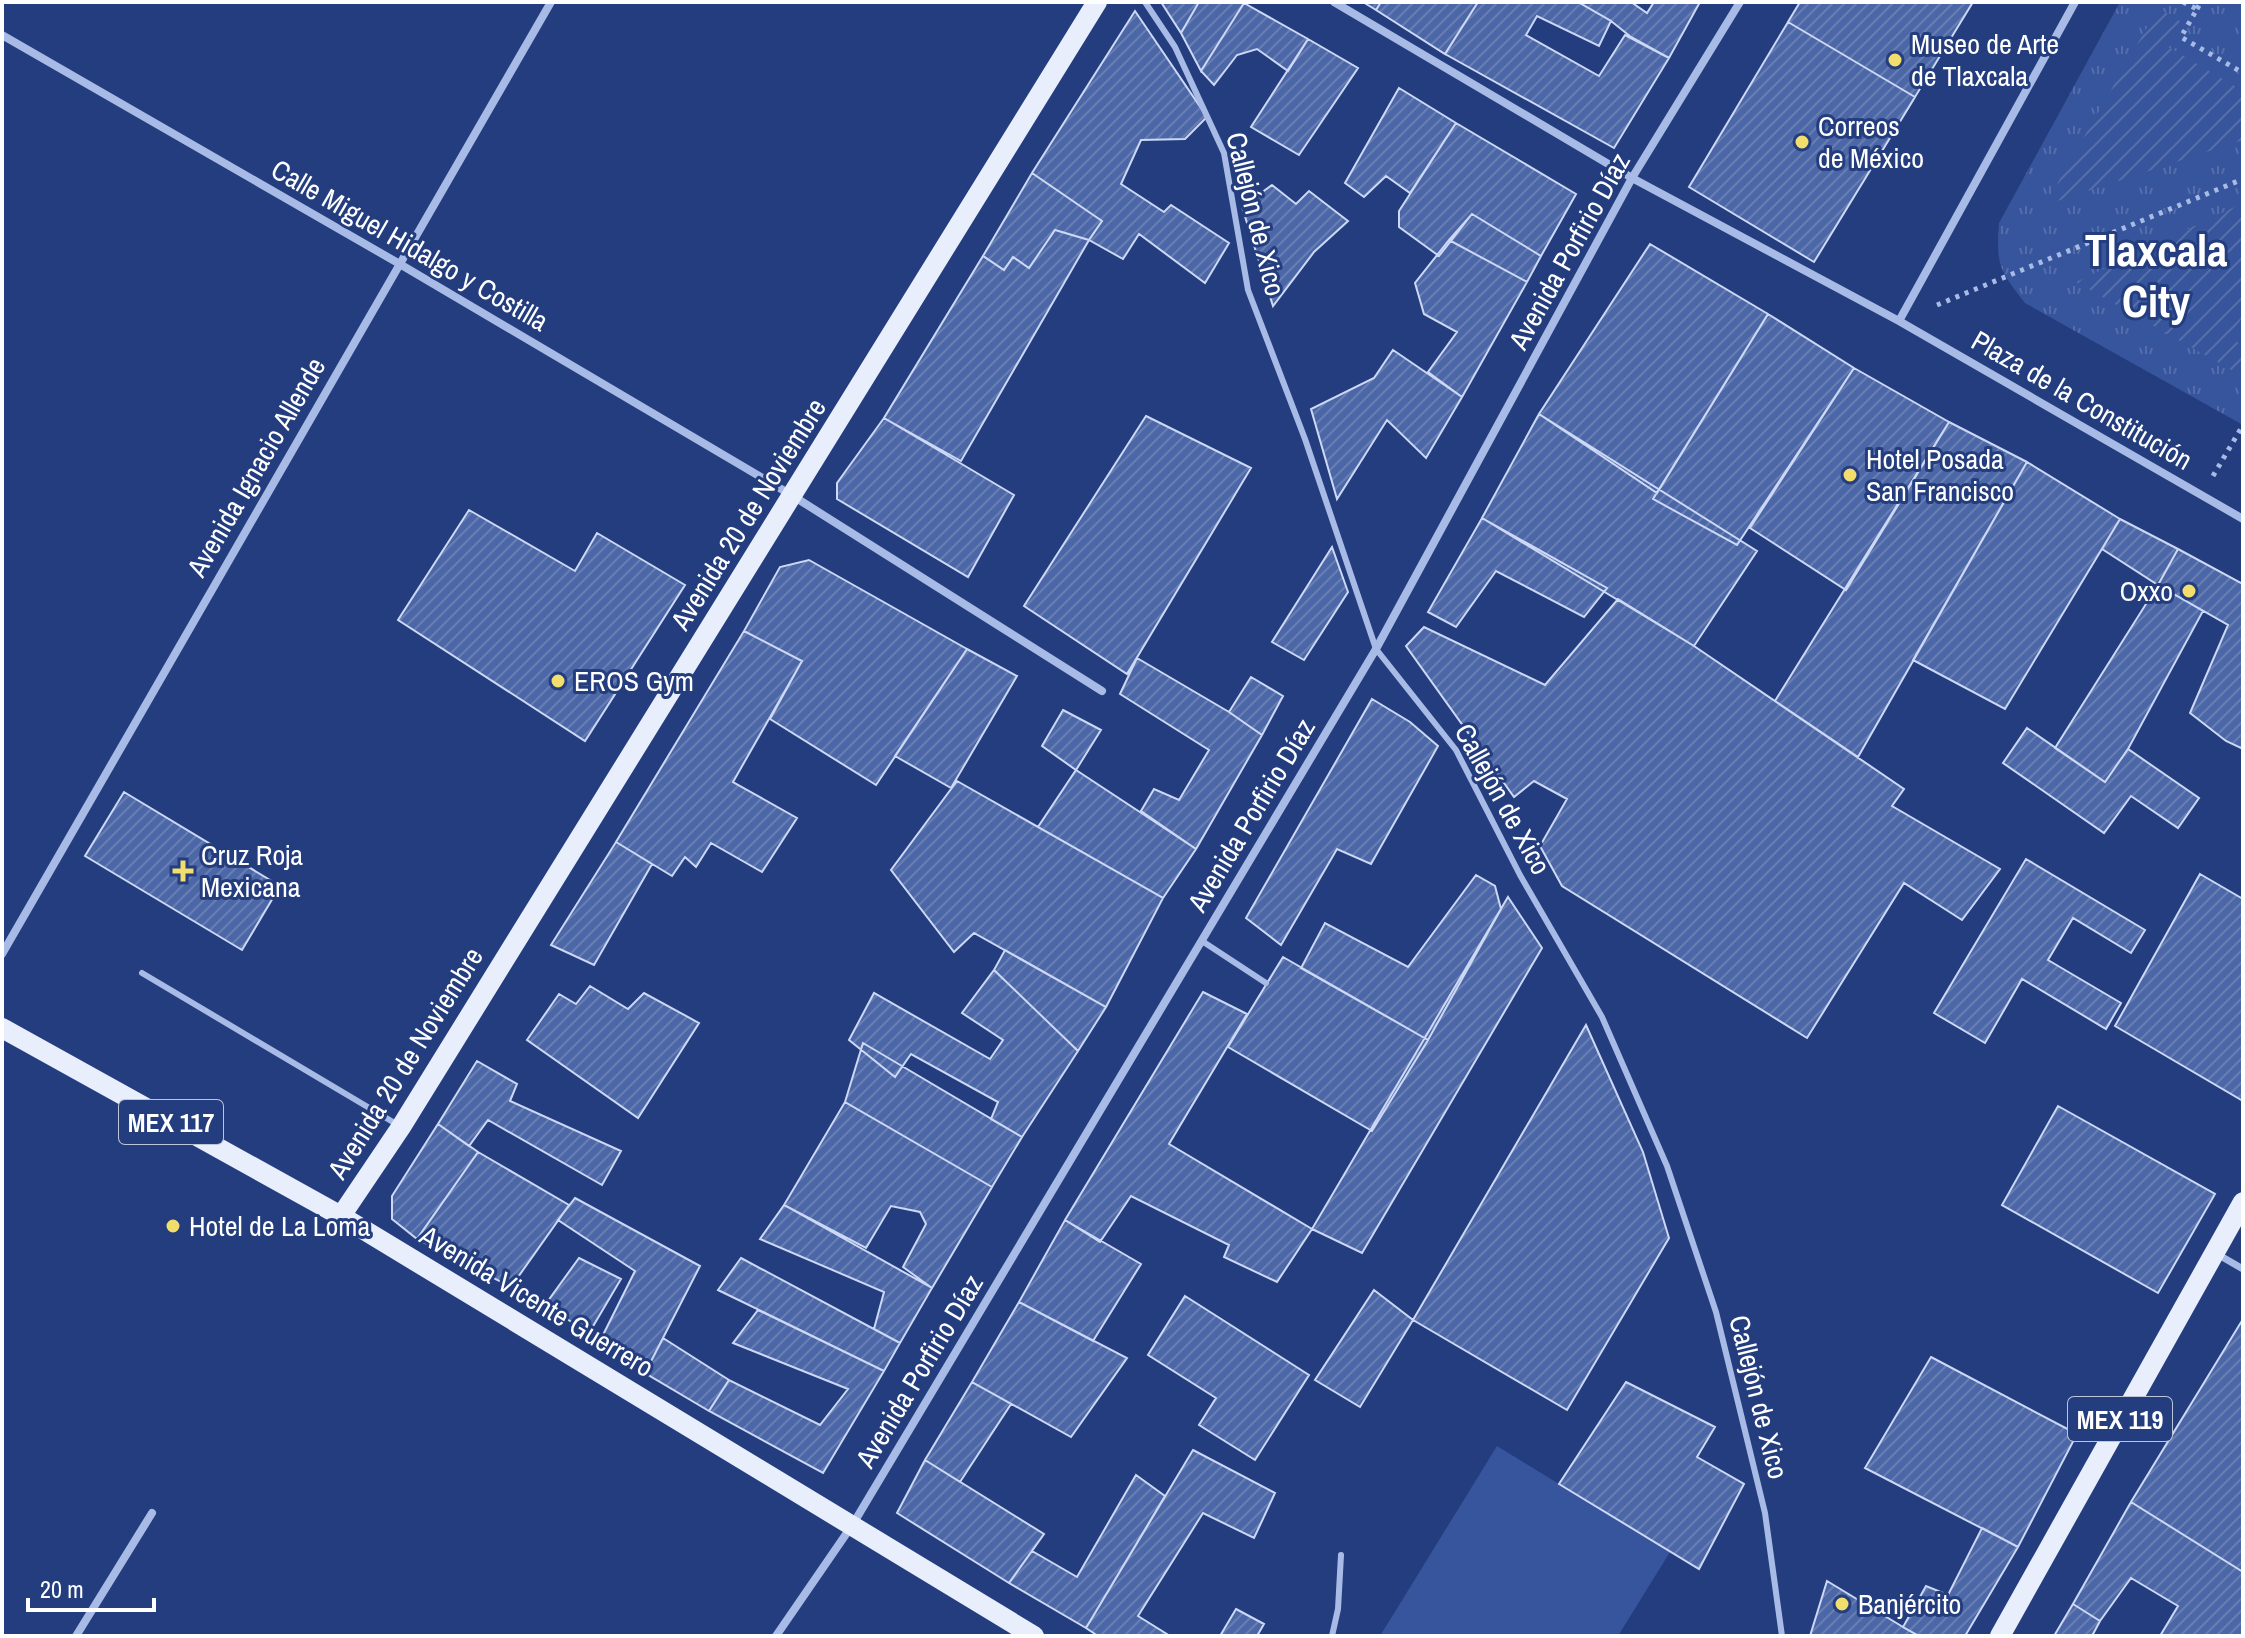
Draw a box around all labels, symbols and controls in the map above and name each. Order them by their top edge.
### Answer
place label: Museo de Arte de Tlaxcala [1911,25,2059,95]
marker: Museo de Arte de Tlaxcala [1886,51,1904,69]
place label: Correos de México [1818,107,1924,177]
street label: Callejón de Xico [1217,128,1295,300]
marker: Correos de México [1793,133,1811,151]
street label: Avenida Porfirio Díaz [1499,146,1639,357]
street label: Calle Miguel Hidalgo y Costilla [265,150,556,340]
district label: Tlaxcala City [2085,220,2227,331]
street label: Plaza de la Constitución [1965,321,2199,479]
street label: Avenida Ignacio Allende [177,350,334,584]
street label: Avenida 20 de Noviembre [661,391,835,638]
place label: Hotel Posada San Francisco [1866,440,2014,510]
marker: Hotel Posada San Francisco [1841,466,1859,484]
place label: Oxxo [2119,572,2173,610]
marker: Oxxo [2180,582,2198,600]
place label: EROS Gym [574,662,694,700]
marker: EROS Gym [549,672,567,690]
street label: Avenida Porfirio Díaz [1178,711,1324,920]
street label: Callejón de Xico [1446,717,1560,881]
place label: Cruz Roja Mexicana [201,836,303,906]
marker: Cruz Roja Mexicana [172,860,194,882]
street label: Avenida 20 de Noviembre [318,940,492,1187]
road number: MEX 117 [119,1100,223,1144]
place label: Hotel de La Loma [189,1207,370,1245]
street label: Avenida Vicente Guerrero [412,1216,661,1386]
marker: Hotel de La Loma [164,1217,182,1235]
street label: Avenida Porfirio Díaz [846,1267,992,1476]
street label: Callejón de Xico [1720,1311,1798,1483]
road number: MEX 119 [2068,1397,2172,1441]
scale bar [28,1562,154,1612]
text: 20 m [40,1573,84,1605]
place label: Banjército [1858,1585,1961,1623]
marker: Banjército [1833,1595,1851,1613]

